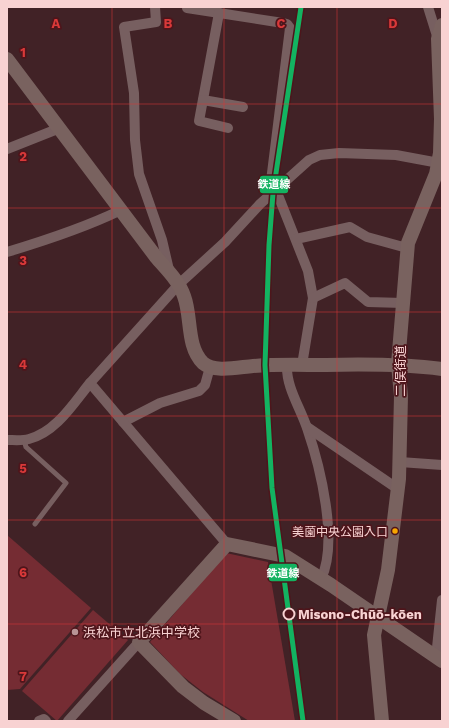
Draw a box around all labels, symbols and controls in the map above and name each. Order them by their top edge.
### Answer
text: A [52,16,61,31]
text: B [164,16,173,31]
text: C [277,16,286,31]
text: D [388,16,398,31]
text: 1 [20,45,26,60]
text: 2 [19,149,27,164]
line badge: 鉄道線 [259,175,289,194]
text: 鉄道線 [258,178,291,191]
text: 3 [19,253,27,268]
street label: 二俣街道 [393,345,408,397]
text: 4 [19,357,28,372]
text: 5 [19,461,27,476]
place label: 美薗中央公園入口 [292,525,388,539]
marker: 美薗中央公園入口 [390,526,400,536]
line badge: 鉄道線 [268,563,298,582]
text: 6 [19,565,27,580]
text: 鉄道線 [267,567,300,580]
marker: Misono-Chūō-kōen [282,607,296,621]
place label: Misono-Chūō-kōen [298,607,422,622]
place label: 浜松市立北浜中学校 [83,625,200,640]
marker: 浜松市立北浜中学校 [70,627,80,637]
text: 7 [19,669,27,684]

